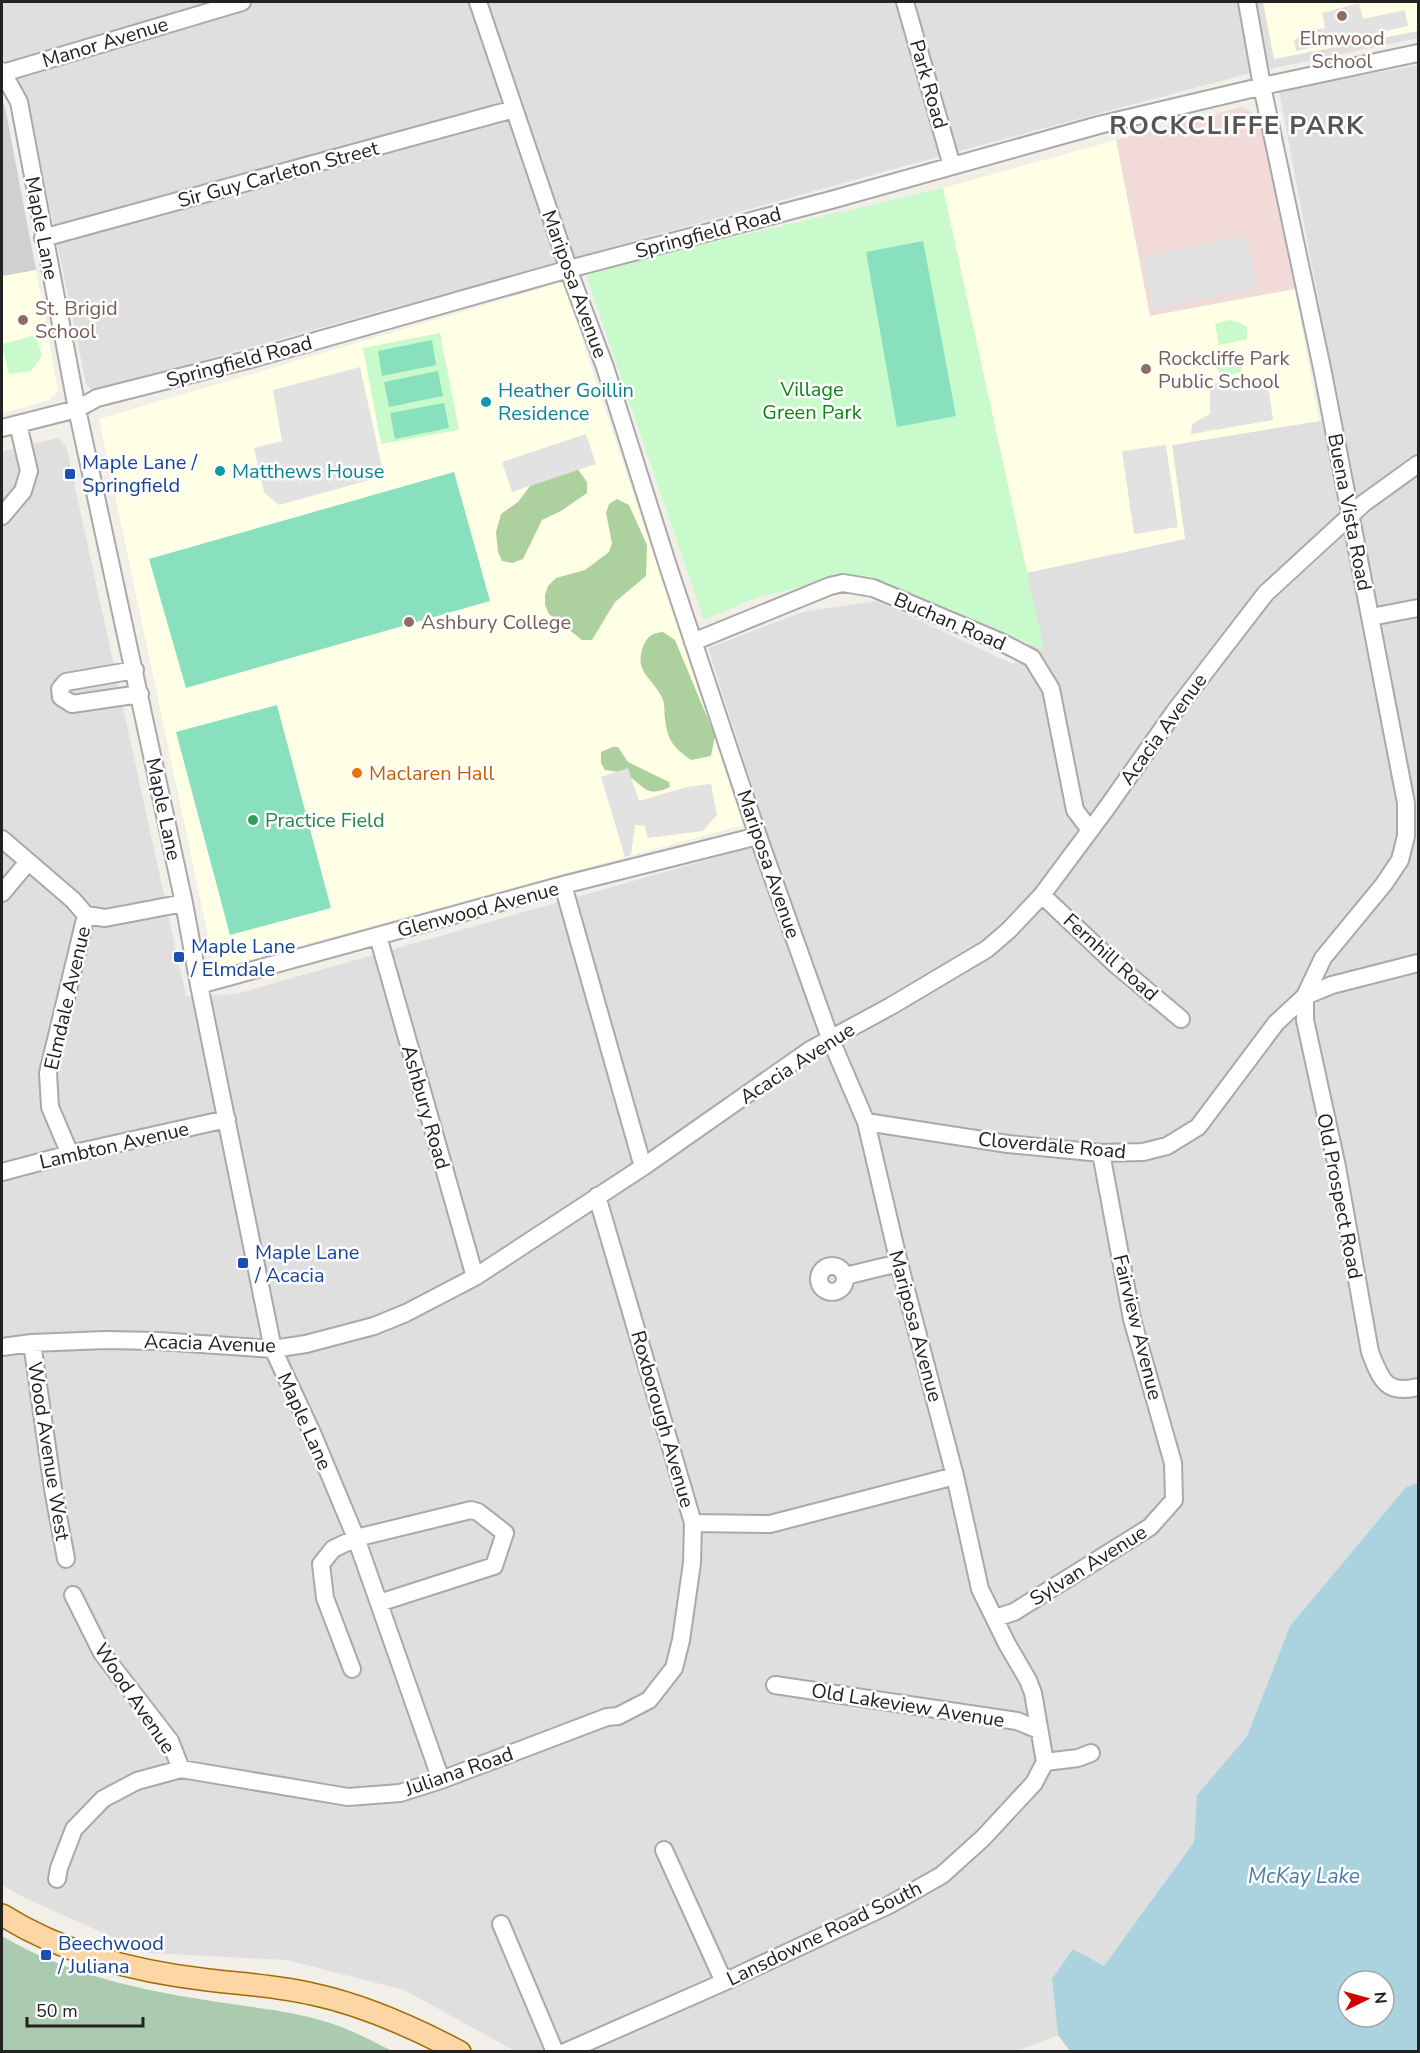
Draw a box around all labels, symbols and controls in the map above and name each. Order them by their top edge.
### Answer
marker: Elmwood School [1335,9,1349,23]
street label: Manor Avenue [39,10,172,74]
place label: Elmwood School [1299,25,1385,75]
street label: Park Road [903,36,954,132]
district label: ROCKCLIFFE PARK [1109,108,1365,143]
street label: Sir Guy Carleton Street [175,134,382,214]
street label: Maple Lane [18,174,65,282]
street label: Springfield Road [632,200,784,265]
street label: Mariposa Avenue [535,206,614,362]
place label: St. Brigid School [35,295,118,345]
marker: St. Brigid School [16,313,30,327]
street label: Springfield Road [163,329,315,394]
place label: Rockcliffe Park Public School [1158,345,1291,395]
marker: Rockcliffe Park Public School [1139,362,1153,376]
park label: Village Green Park [762,376,863,426]
place label: Heather Goillin Residence [498,377,634,427]
marker: Heather Goillin Residence [479,395,493,409]
street label: Buena Vista Road [1321,431,1378,593]
place label: Maple Lane / Springfield [82,449,199,499]
place label: Matthews House [232,458,385,485]
marker: Matthews House [213,464,227,478]
marker: Maple Lane / Springfield [63,467,77,481]
street label: Buchan Road [890,586,1010,657]
place label: Ashbury College [421,609,571,636]
marker: Ashbury College [402,615,416,629]
street label: Acacia Avenue [1114,668,1213,791]
street label: Maple Lane [139,755,188,863]
place label: Maclaren Hall [369,760,494,787]
marker: Maclaren Hall [350,766,364,780]
street label: Mariposa Avenue [730,786,807,942]
place label: Practice Field [265,807,385,834]
marker: Practice Field [246,813,260,827]
street label: Glenwood Avenue [394,875,562,944]
street label: Fernhill Road [1057,907,1164,1007]
street label: Elmdale Avenue [38,924,97,1073]
place label: Maple Lane / Elmdale [190,933,295,983]
marker: Maple Lane / Elmdale [172,950,186,964]
street label: Acacia Avenue [735,1016,860,1111]
street label: Ashbury Road [395,1042,456,1172]
street label: Old Prospect Road [1310,1111,1369,1281]
street label: Lambton Avenue [37,1115,192,1176]
street label: Cloverdale Road [977,1126,1127,1165]
place label: Maple Lane / Acacia [254,1239,359,1289]
street label: Mariposa Avenue [882,1247,949,1405]
street label: Fairview Avenue [1106,1252,1169,1403]
marker: Maple Lane / Acacia [236,1256,250,1270]
street label: Roxborough Avenue [624,1327,701,1511]
street label: Acacia Avenue [144,1328,276,1359]
street label: Wood Avenue West [21,1360,76,1544]
street label: Maple Lane [271,1368,338,1474]
street label: Sylvan Avenue [1025,1519,1152,1612]
street label: Wood Avenue [88,1638,182,1759]
street label: Old Lakeview Avenue [809,1677,1006,1734]
street label: Juliana Road [401,1740,517,1803]
water label: McKay Lake [1248,1862,1360,1890]
street label: Lansdowne Road South [722,1874,926,1992]
place label: Beechwood / Juliana [57,1930,164,1980]
marker: Beechwood / Juliana [39,1948,53,1962]
north arrow [1336,1969,1396,2029]
scale bar [27,1990,142,2028]
text: N [1368,1991,1391,2005]
text: 50 m [36,1999,78,2023]

